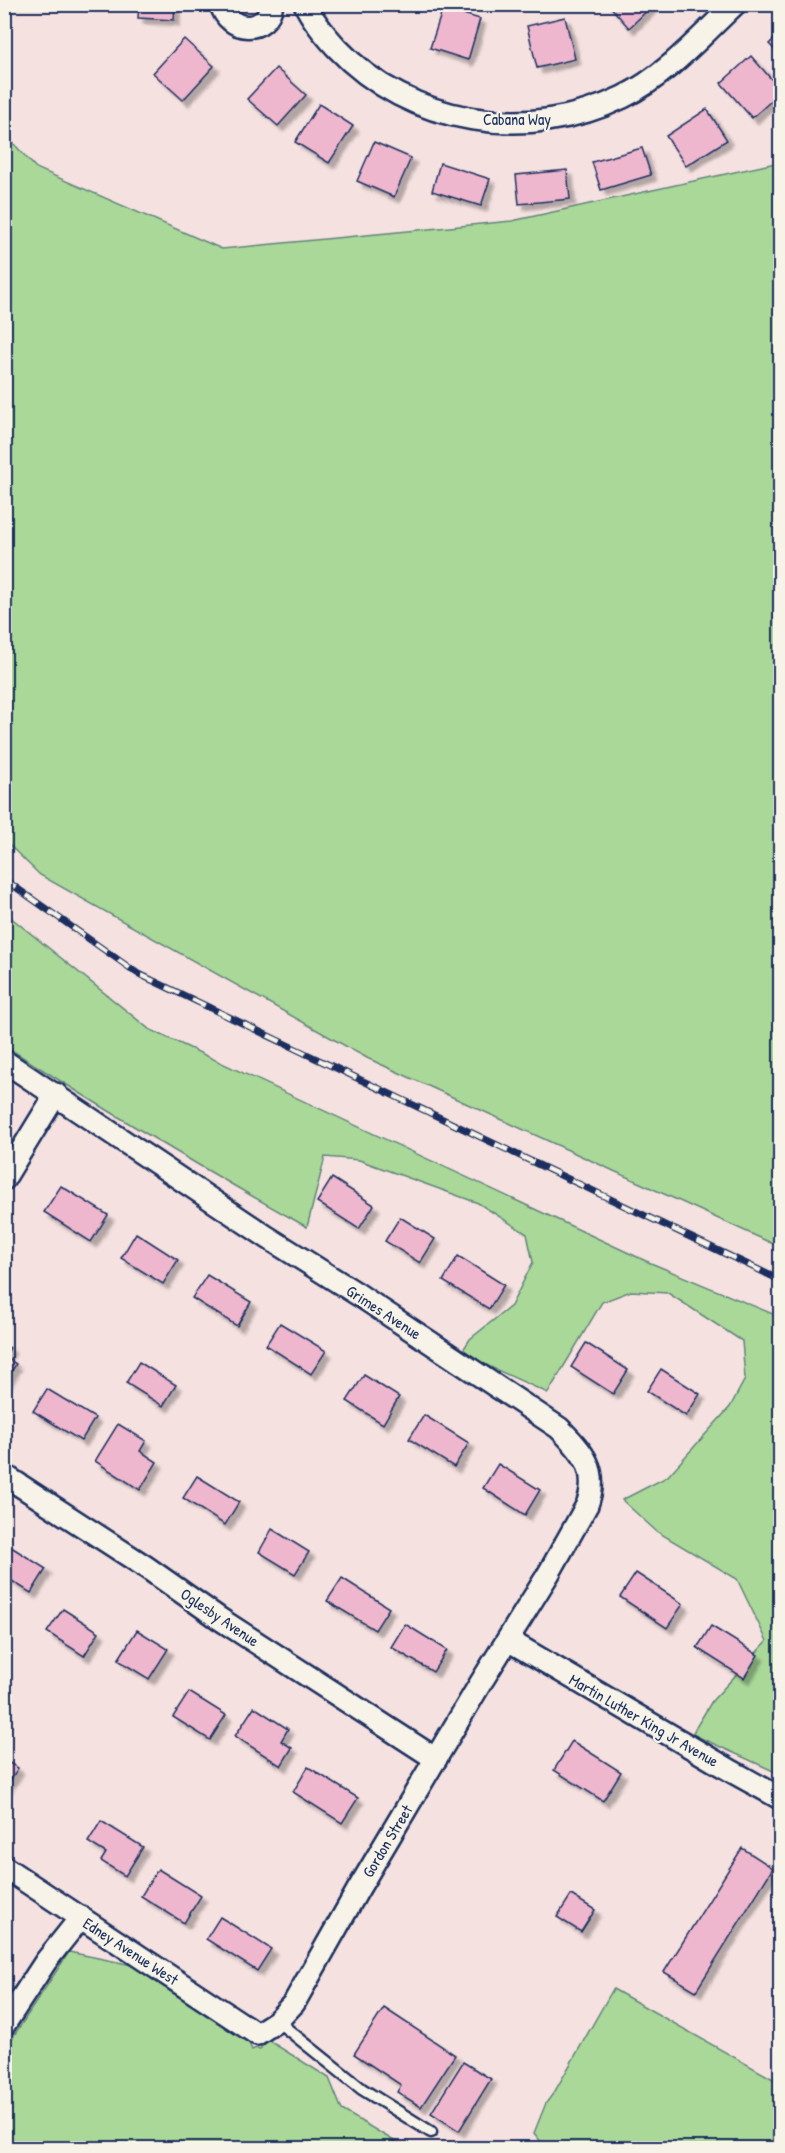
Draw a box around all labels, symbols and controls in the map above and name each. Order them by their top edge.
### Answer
street label: Cabana Way [483,108,551,130]
street label: Grimes Avenue [342,1280,426,1345]
street label: Oglesby Avenue [176,1583,264,1652]
street label: Martin Luther King Jr Avenue [565,1668,723,1772]
street label: Gordon Street [357,1800,418,1881]
street label: Edney Avenue West [79,1912,183,1990]

